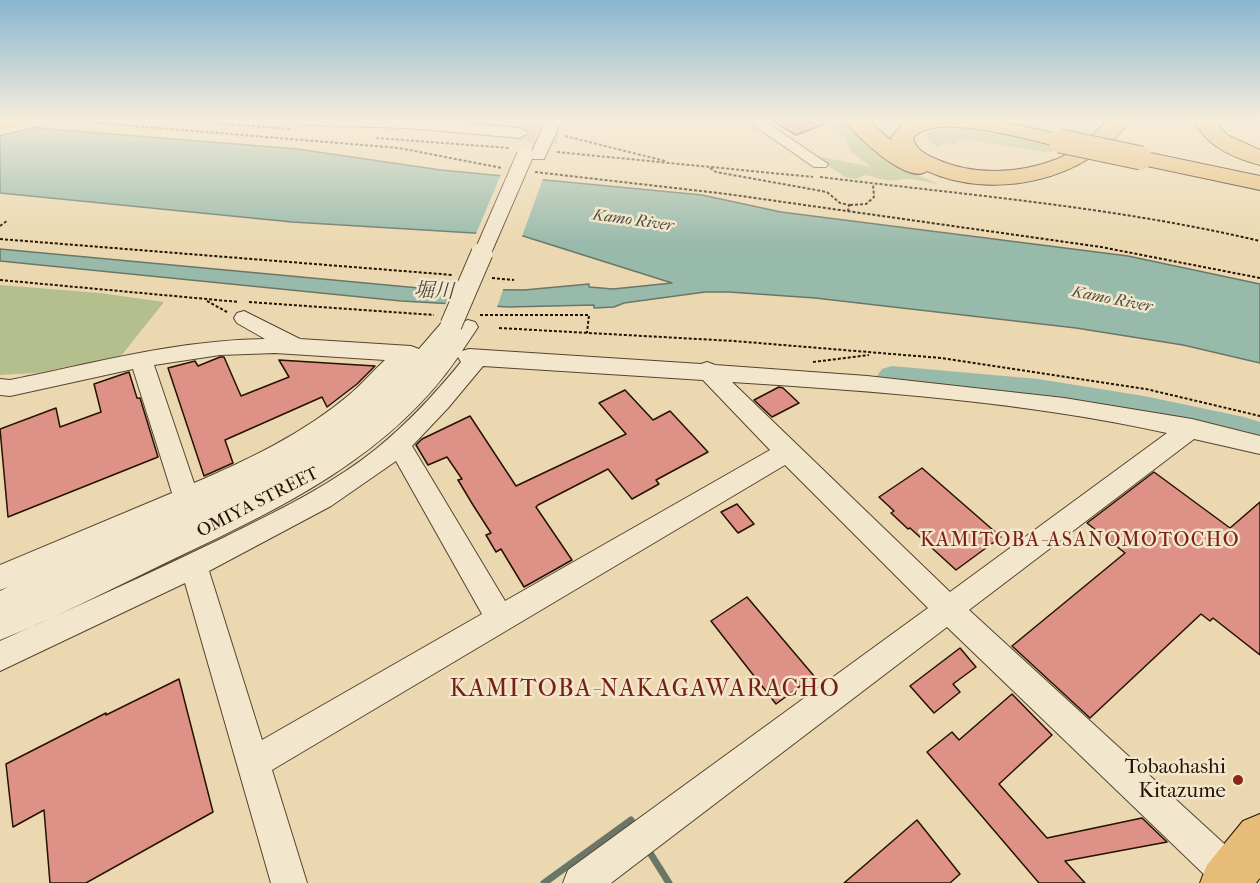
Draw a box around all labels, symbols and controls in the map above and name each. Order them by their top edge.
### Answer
water label: Kamo River [591,206,675,236]
water label: 堀川 [414,279,454,305]
water label: Kamo River [1070,283,1154,317]
street label: OMIYA STREET [194,463,322,543]
district label: KAMITOBA-ASANOMOTOCHO [920,529,1240,553]
district label: KAMITOBA-NAKAGAWARACHO [450,676,840,704]
place label: Tobaohashi Kitazume [1125,755,1226,805]
marker: Tobaohashi Kitazume [1231,773,1245,787]

